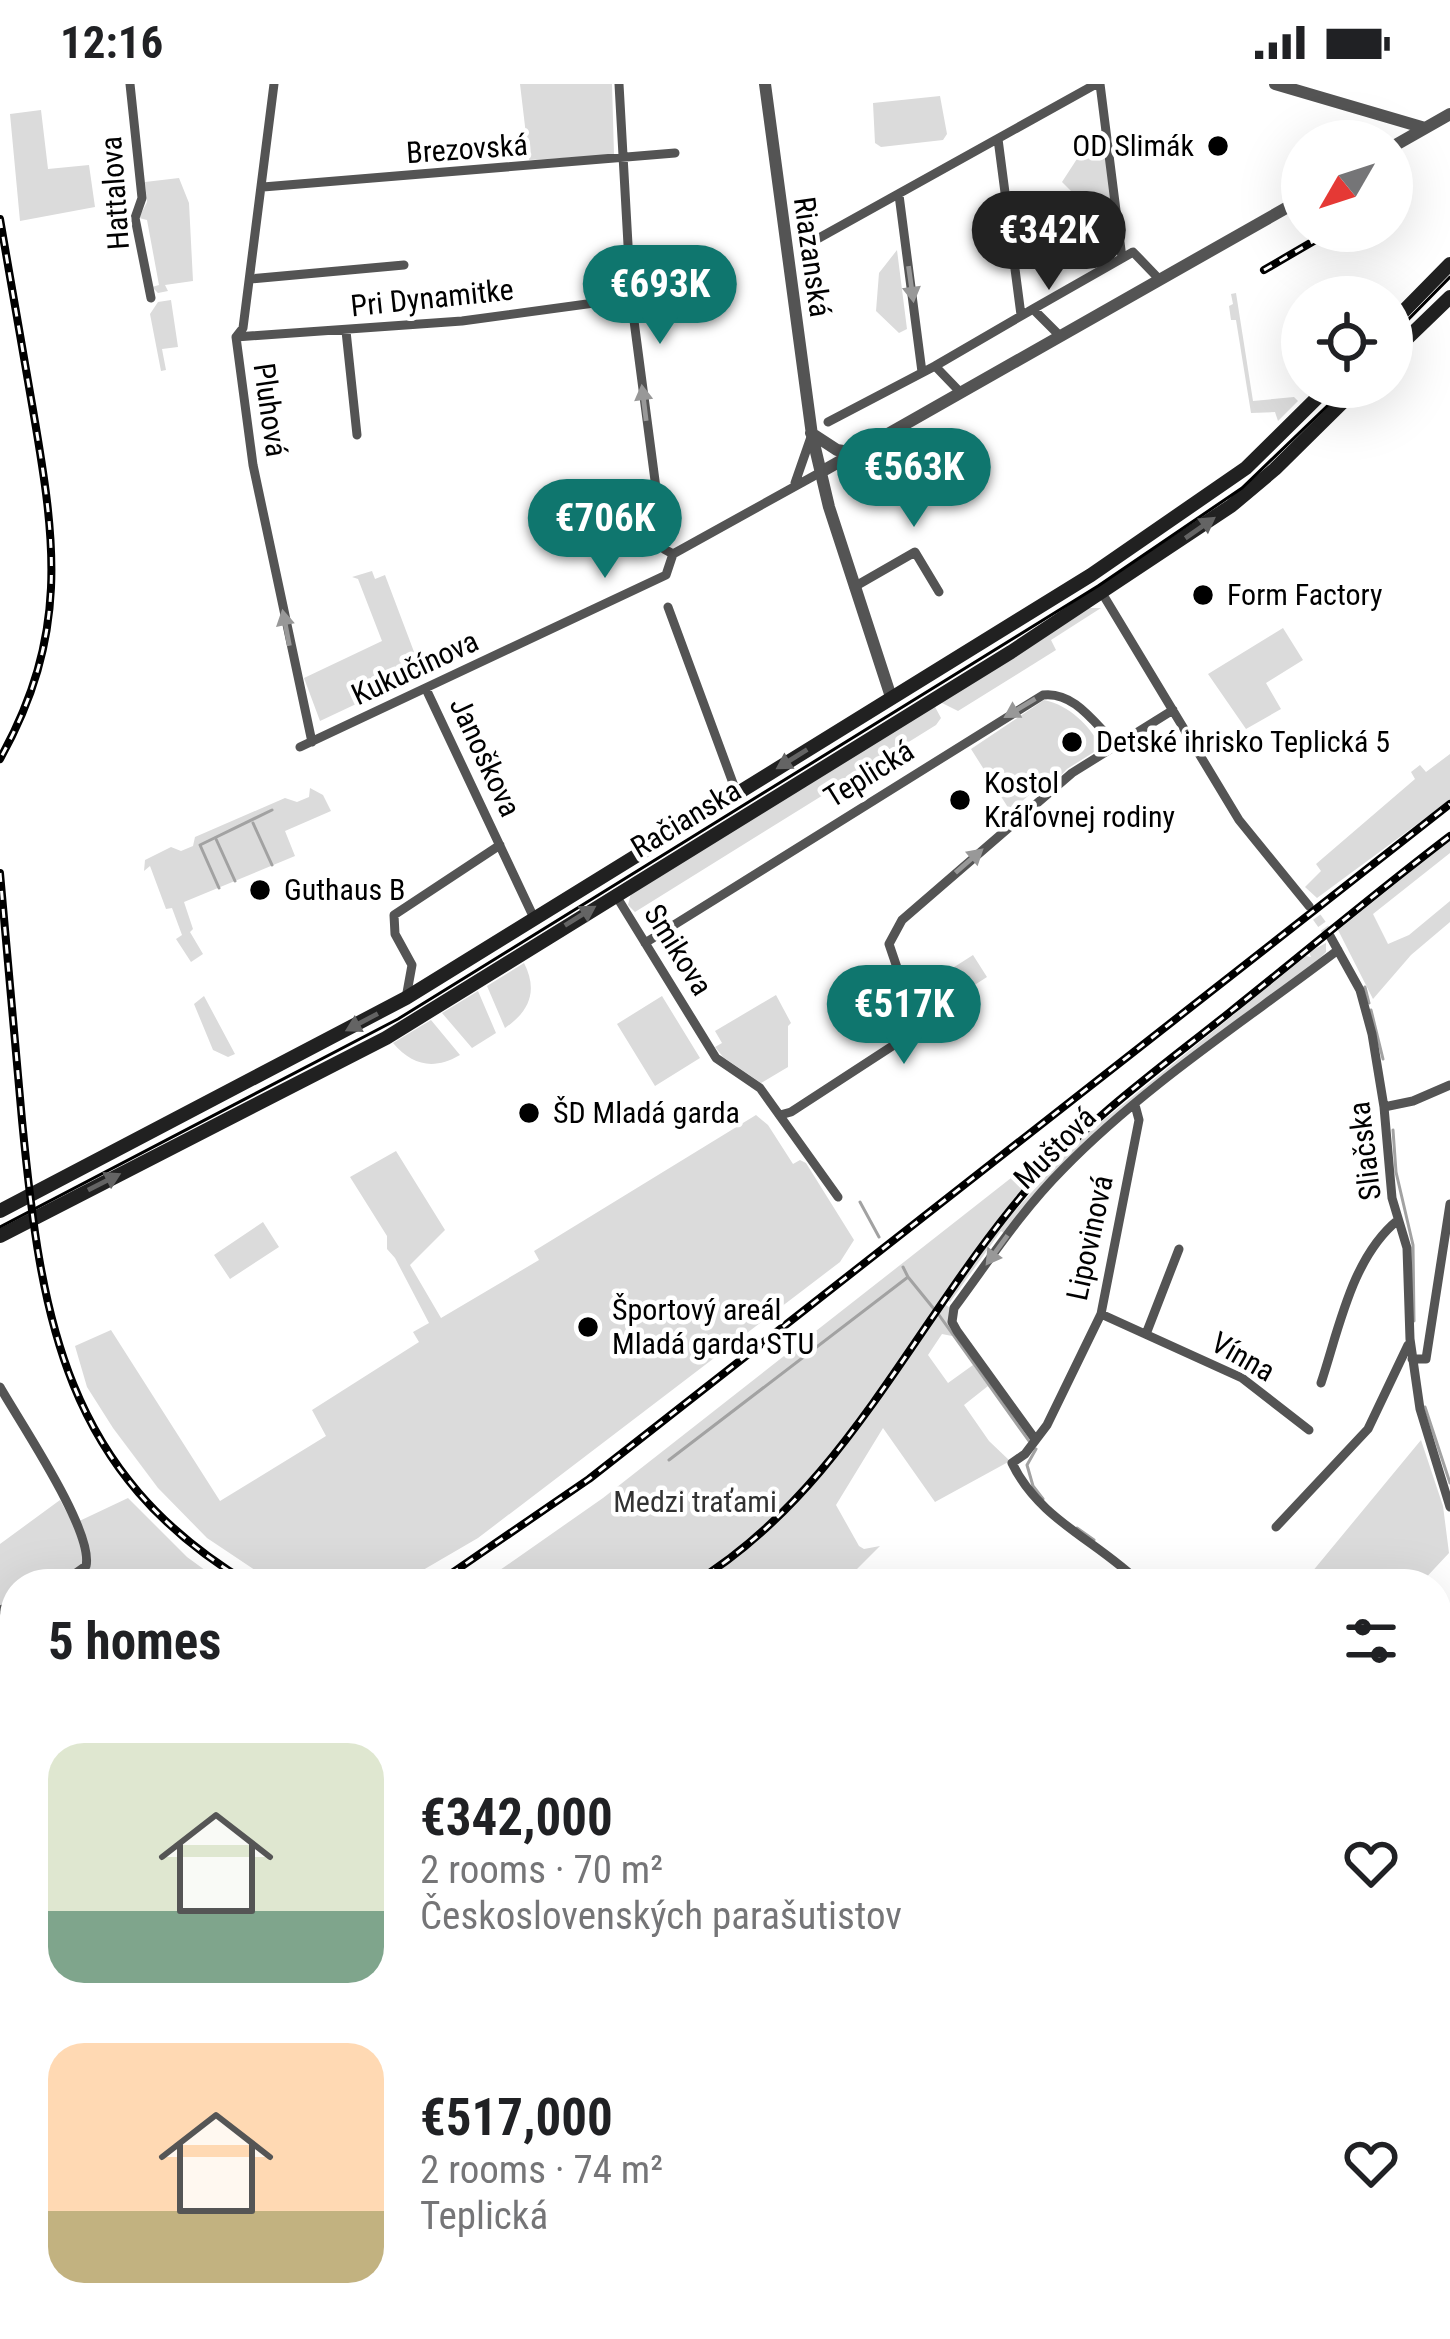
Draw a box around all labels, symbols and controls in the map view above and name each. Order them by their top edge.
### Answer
text: 12:16 [60,16,163,69]
north arrow [1281,120,1413,252]
map controls [1281,120,1413,408]
street label: Brezovská [405,127,529,170]
place label: OD Slimák [1072,128,1194,163]
marker: OD Slimák [1205,133,1231,159]
street label: Hattalova [93,135,136,251]
pin: €342K [965,191,1133,293]
street label: Riazanská [787,195,838,319]
text: €342K [999,207,1099,253]
pin: €693K [576,245,744,347]
text: €693K [610,261,710,307]
one-way arrow [901,265,920,303]
street label: Pri Dynamitke [349,272,515,323]
button: locate [1281,276,1413,408]
street label: Pluhová [247,361,294,459]
one-way arrow [634,384,653,421]
pin: €563K [830,428,998,530]
text: €563K [864,444,964,490]
pin: €706K [521,479,689,581]
text: €706K [555,495,655,541]
one-way arrow [1184,517,1216,540]
place label: Form Factory [1227,577,1383,612]
marker: Form Factory [1190,582,1216,608]
one-way arrow [276,609,295,647]
street label: Kukučínova [346,623,484,712]
street label: Janoškova [443,692,528,822]
one-way arrow [1003,697,1037,718]
place label: Detské ihrisko Teplická 5 [1096,724,1390,759]
marker: Detské ihrisko Teplická 5 [1059,729,1085,755]
street label: Teplická [818,733,920,815]
one-way arrow [776,748,808,770]
place label: Kostol Kráľovnej rodiny [984,765,1175,834]
street label: Račianska [625,772,747,865]
marker: Kostol Kráľovnej rodiny [947,787,973,813]
one-way arrow [954,848,984,874]
place label: Guthaus B [284,872,405,907]
marker: Guthaus B [247,877,273,903]
street label: Smikova [637,898,720,1002]
one-way arrow [563,906,597,927]
pin: €517K [820,965,988,1067]
text: €517K [854,981,954,1027]
one-way arrow [345,1011,380,1032]
place label: ŠD Mladá garda [553,1095,740,1130]
street label: Muštová [1006,1099,1103,1196]
marker: ŠD Mladá garda [516,1100,542,1126]
street label: Sliačska [1341,1100,1388,1202]
street label: Lipovinová [1059,1172,1120,1304]
one-way arrow [87,1173,121,1193]
one-way arrow [985,1234,1009,1266]
place label: Športový areál Mladá garda STU [612,1292,814,1361]
marker: Športový areál Mladá garda STU [575,1314,601,1340]
street label: Vínna [1205,1325,1281,1389]
park label: Medzi traťami [613,1484,777,1519]
icon: filters [1338,1608,1404,1674]
text: 5 homes [48,1612,221,1671]
text: €342,000 [420,1788,613,1847]
icon: home [144,1791,288,1935]
icon: heart [1338,1830,1404,1896]
text: 2 rooms · 70 m² [420,1847,663,1893]
text: Československých parašutistov [420,1893,902,1939]
text: €517,000 [420,2088,613,2147]
icon: home [144,2091,288,2235]
icon: heart [1338,2130,1404,2196]
text: 2 rooms · 74 m² [420,2147,663,2193]
text: Teplická [420,2193,548,2239]

